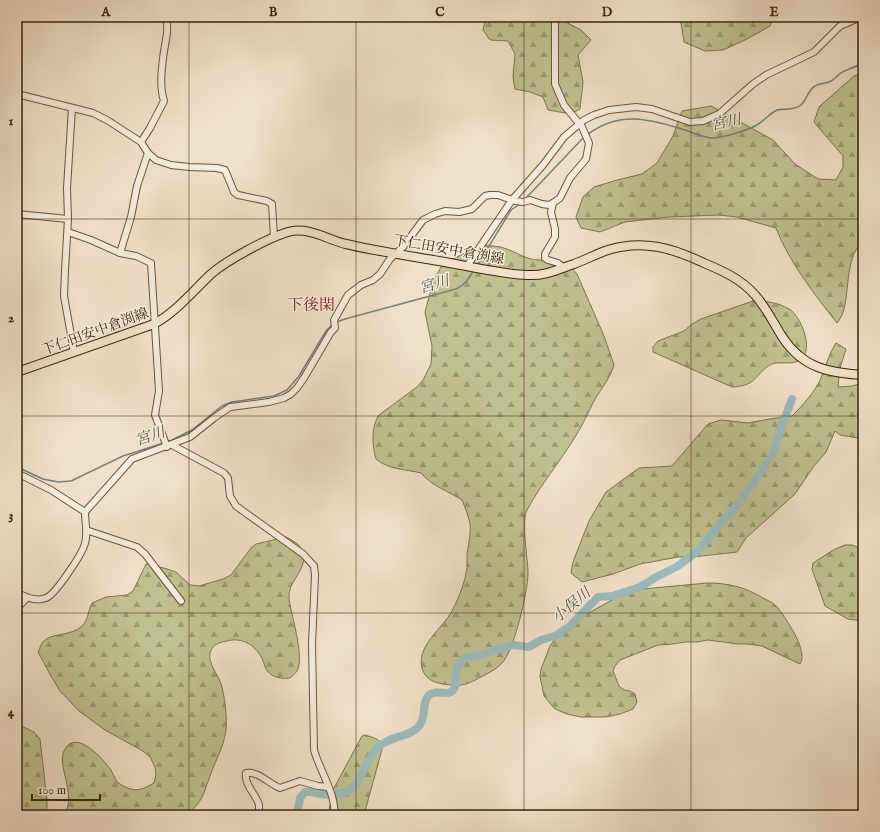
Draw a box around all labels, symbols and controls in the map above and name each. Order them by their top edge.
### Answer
text: A [101,4,112,21]
text: B [269,4,278,21]
text: C [435,4,445,21]
text: D [602,4,613,21]
text: E [769,4,779,21]
water label: 宮川 [709,110,745,135]
text: 1 [9,113,14,130]
street label: 下仁田安中倉渕線 [392,231,506,269]
water label: 宮川 [417,271,453,298]
district label: 下後閑 [287,296,335,316]
street label: 下仁田安中倉渕線 [40,304,151,360]
text: 2 [8,310,14,327]
water label: 宮川 [133,422,169,450]
text: 3 [9,507,14,524]
water label: 小俣川 [548,582,596,627]
text: 4 [8,704,15,721]
scale bar [32,776,100,802]
text: 100 m [38,783,66,798]

